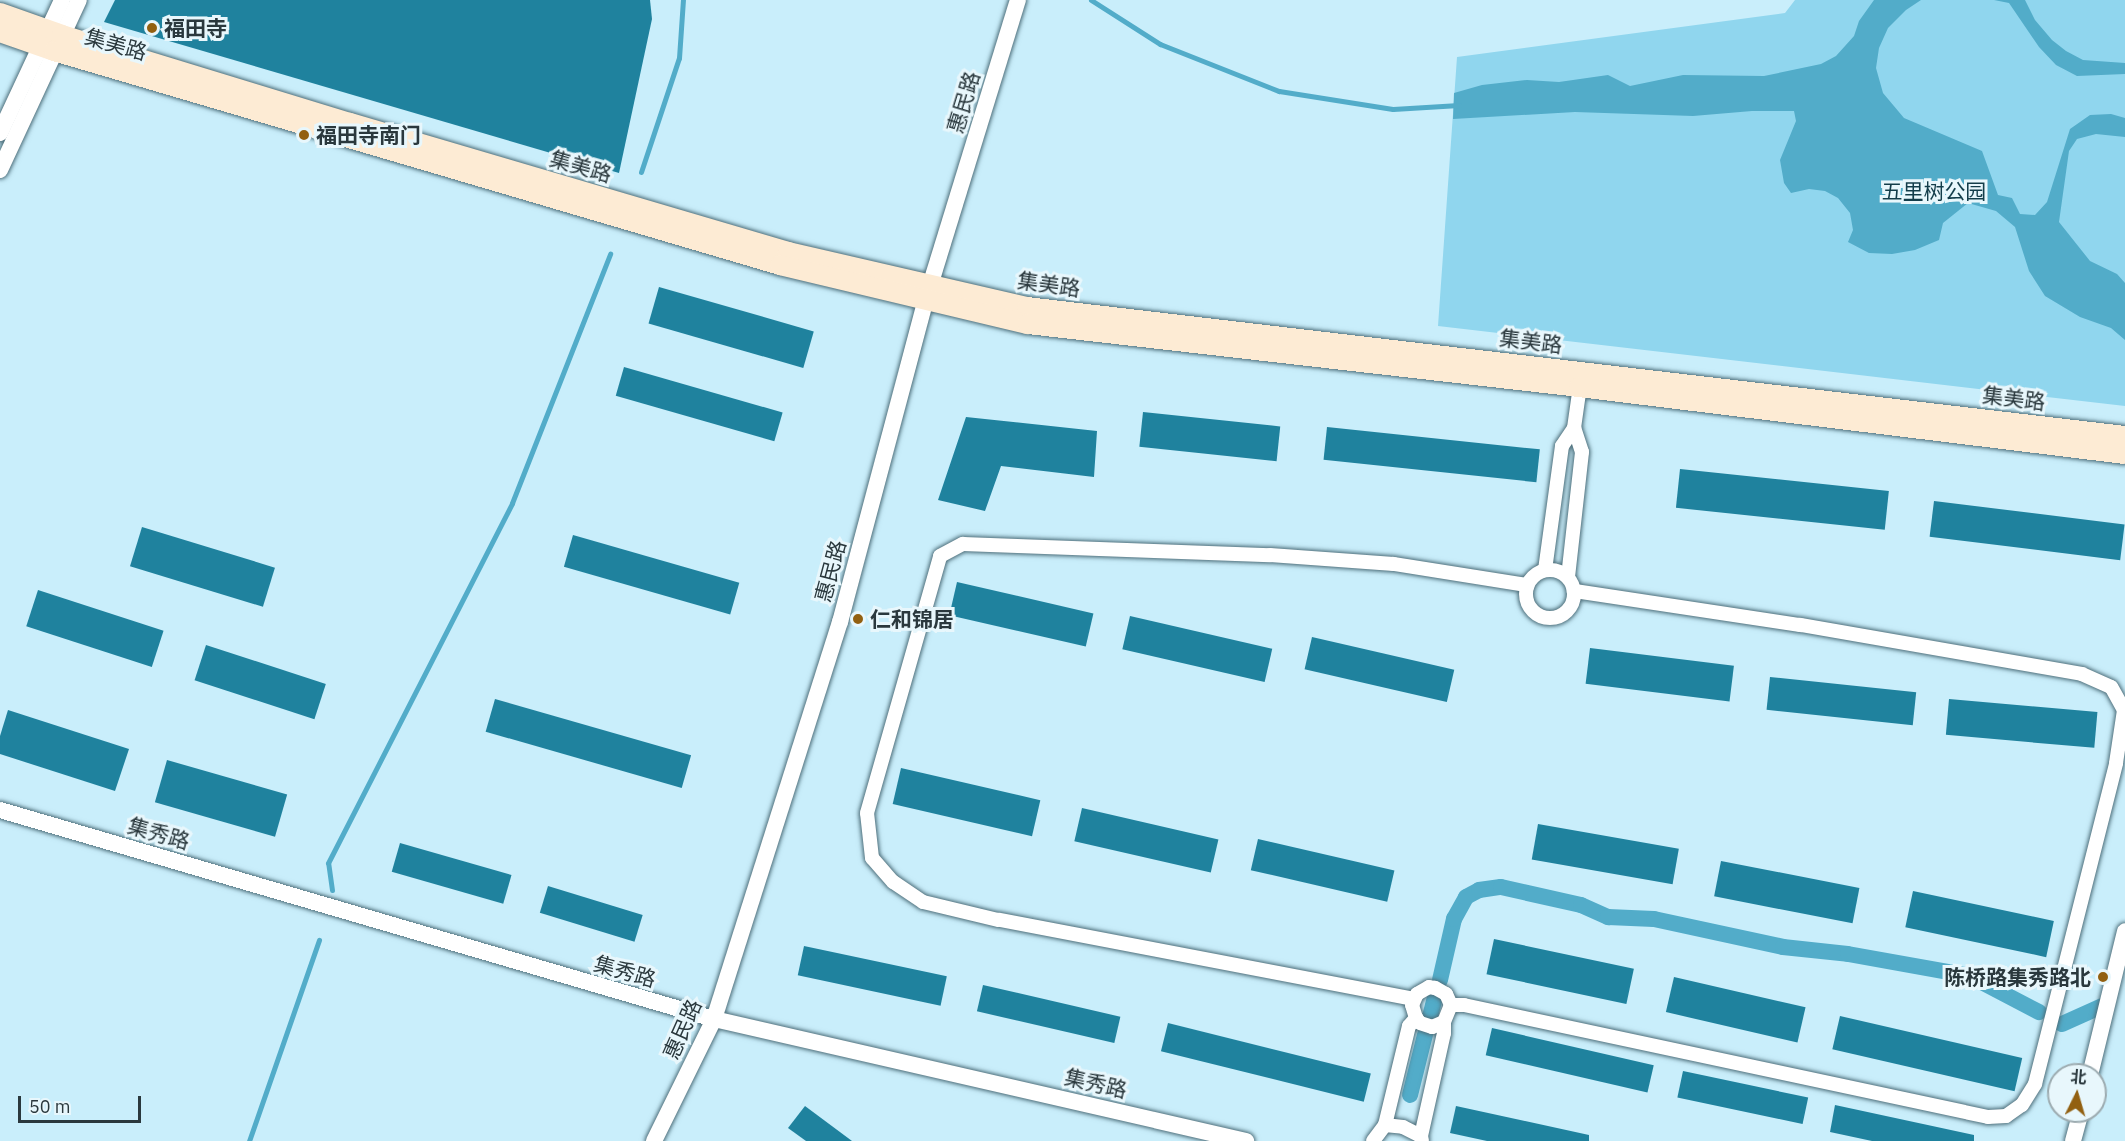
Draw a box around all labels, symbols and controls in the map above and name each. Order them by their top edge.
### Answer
place label: 福田寺 [164,15,227,41]
marker: 福田寺 [145,21,159,35]
street label: 集美路 [82,23,150,65]
street label: 惠民路 [942,68,984,136]
place label: 福田寺南门 [316,122,421,148]
marker: 福田寺南门 [297,128,311,142]
street label: 集美路 [547,145,615,187]
park label: 五里树公园 [1882,178,1986,204]
street label: 集美路 [1016,267,1082,301]
street label: 集美路 [1498,325,1564,357]
street label: 集美路 [1981,382,2047,414]
street label: 惠民路 [810,537,850,605]
place label: 仁和锦居 [870,606,954,632]
marker: 仁和锦居 [851,612,865,626]
street label: 集秀路 [125,812,193,854]
street label: 集秀路 [591,950,659,992]
place label: 陈桥路集秀路北 [1944,964,2091,990]
marker: 陈桥路集秀路北 [2096,970,2110,984]
street label: 惠民路 [658,995,706,1063]
north arrow [2047,1063,2107,1123]
street label: 集秀路 [1062,1064,1130,1102]
text: 北 [2070,1066,2087,1088]
scale bar [21,1084,144,1122]
text: 50 m [29,1095,71,1118]

